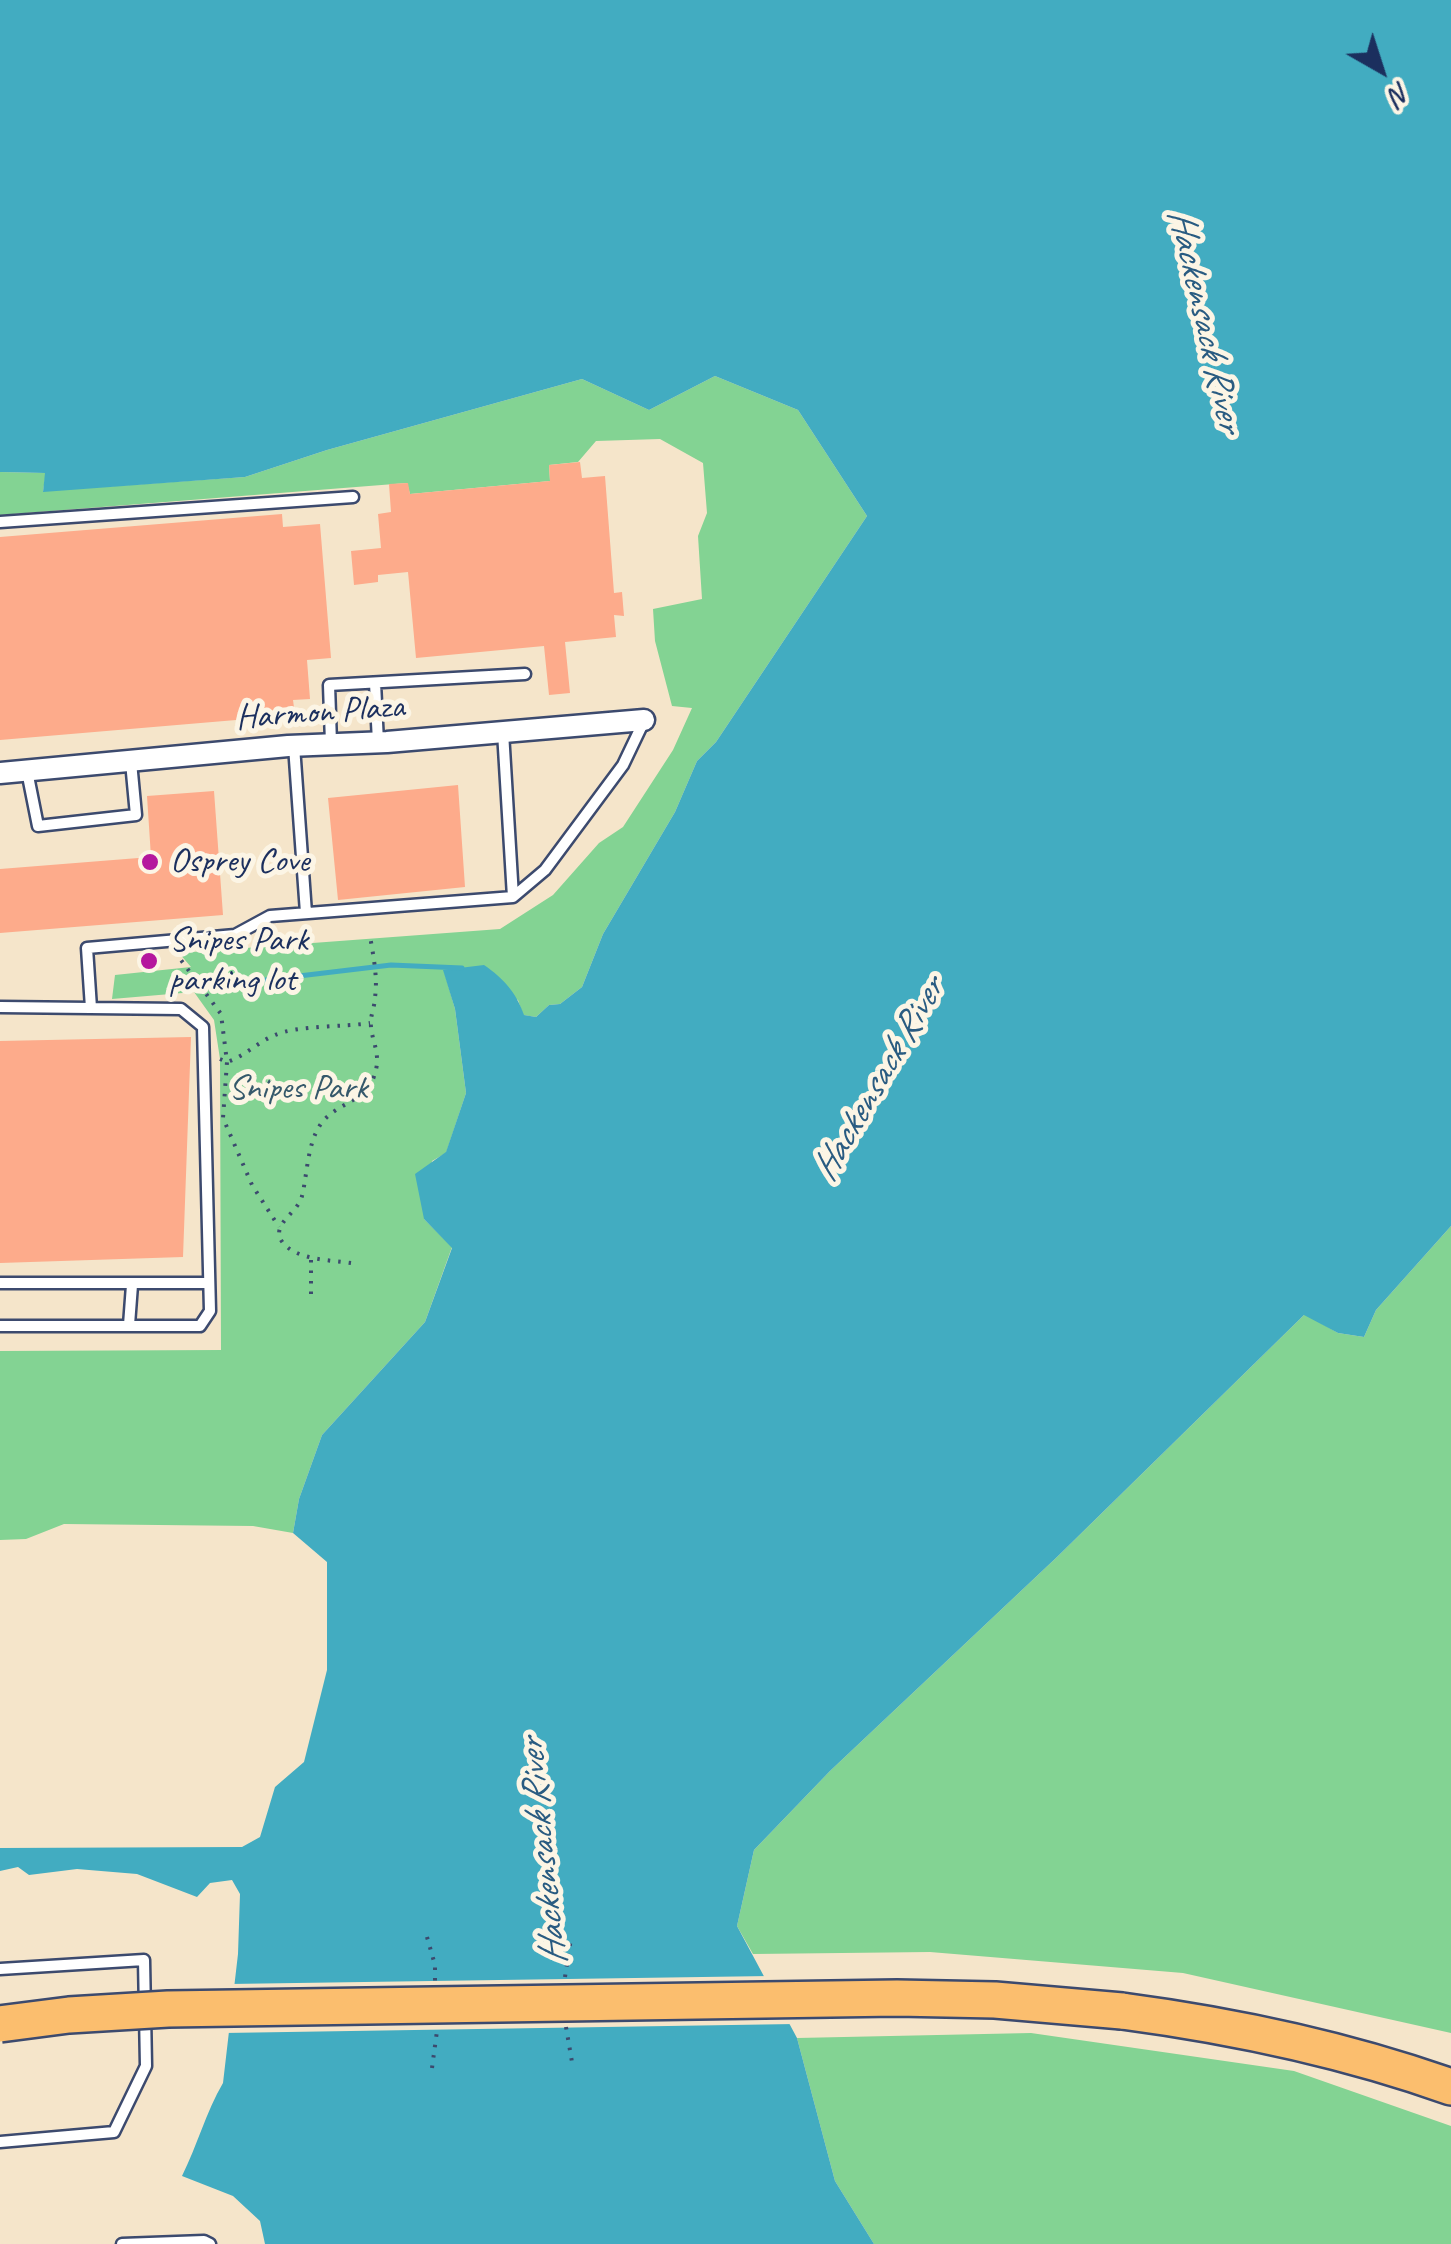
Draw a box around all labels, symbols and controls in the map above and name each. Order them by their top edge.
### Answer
north arrow [1331,20,1431,120]
text: N [1382,75,1418,113]
water label: Hackensack River [1156,205,1252,435]
street label: Harmon Plaza [235,686,405,740]
place label: Osprey Cove [170,841,309,883]
marker: Osprey Cove [139,851,161,873]
place label: Snipes Park parking lot [169,920,308,1002]
marker: Snipes Park parking lot [138,950,160,972]
water label: Hackensack River [803,971,955,1189]
park label: Snipes Park [228,1068,368,1110]
water label: Hackensack River [510,1737,578,1967]

